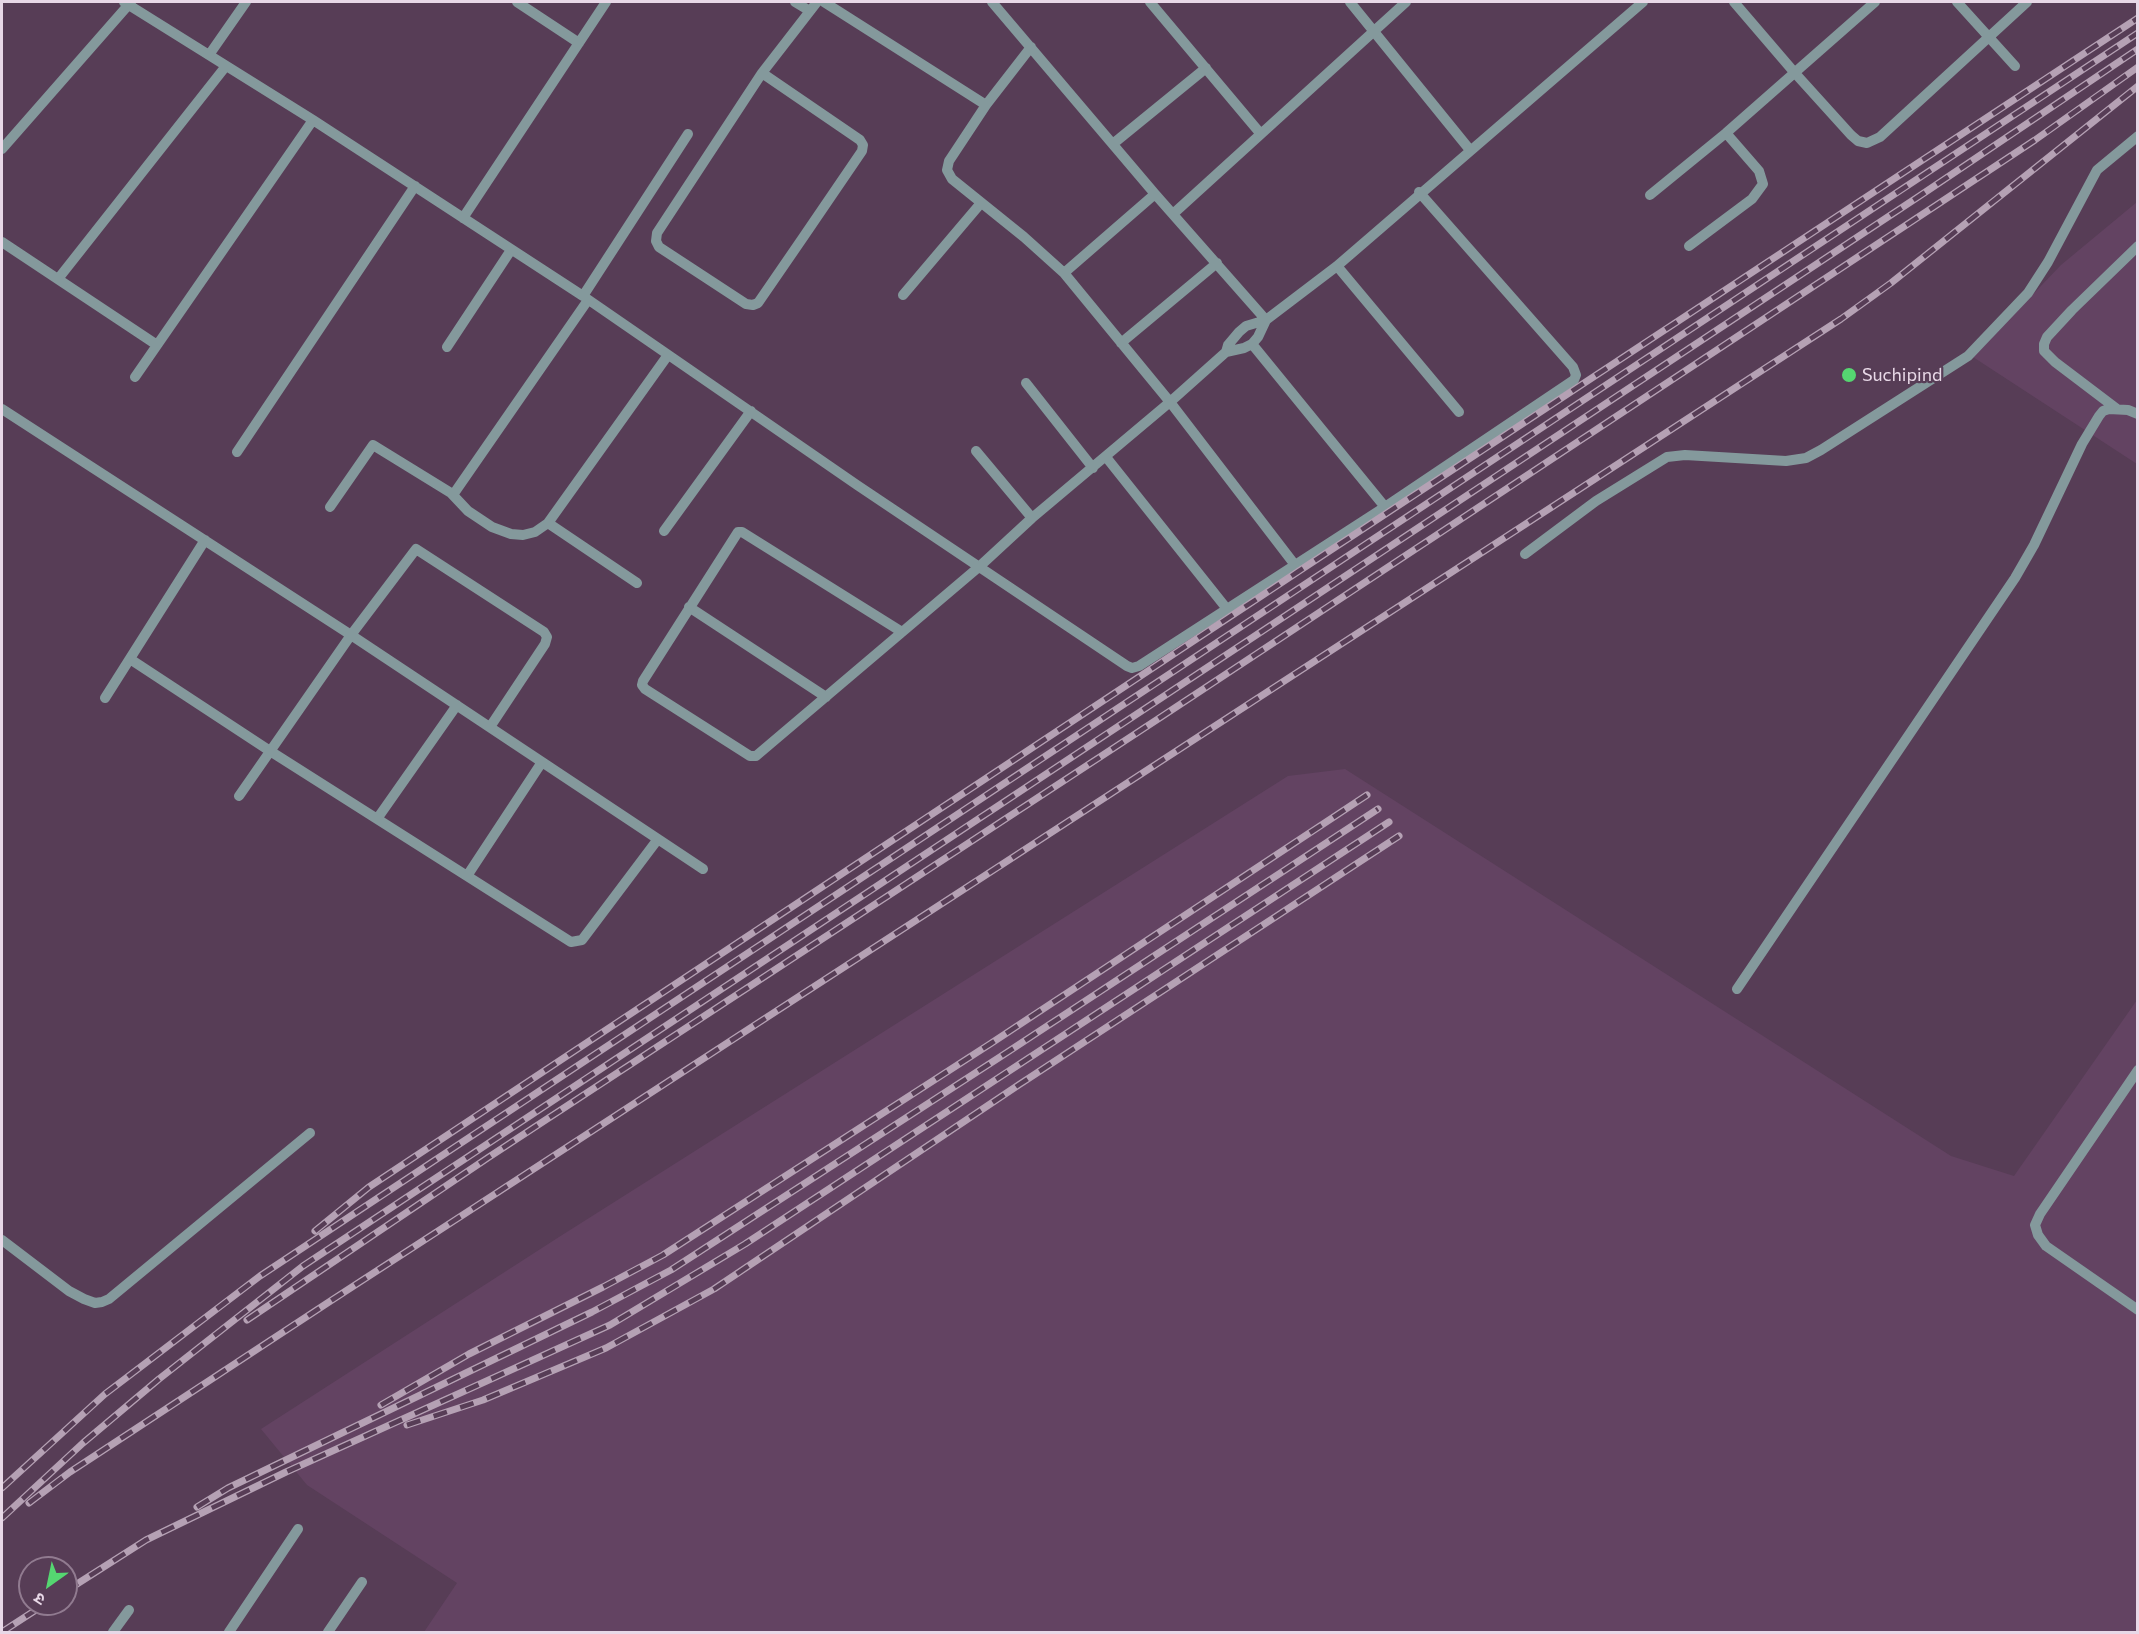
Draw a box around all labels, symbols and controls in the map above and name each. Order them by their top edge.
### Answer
place label: Suchipind [1862,364,1942,386]
marker: Suchipind [1840,366,1858,384]
north arrow [18,1556,78,1616]
text: उ [30,1589,48,1610]

